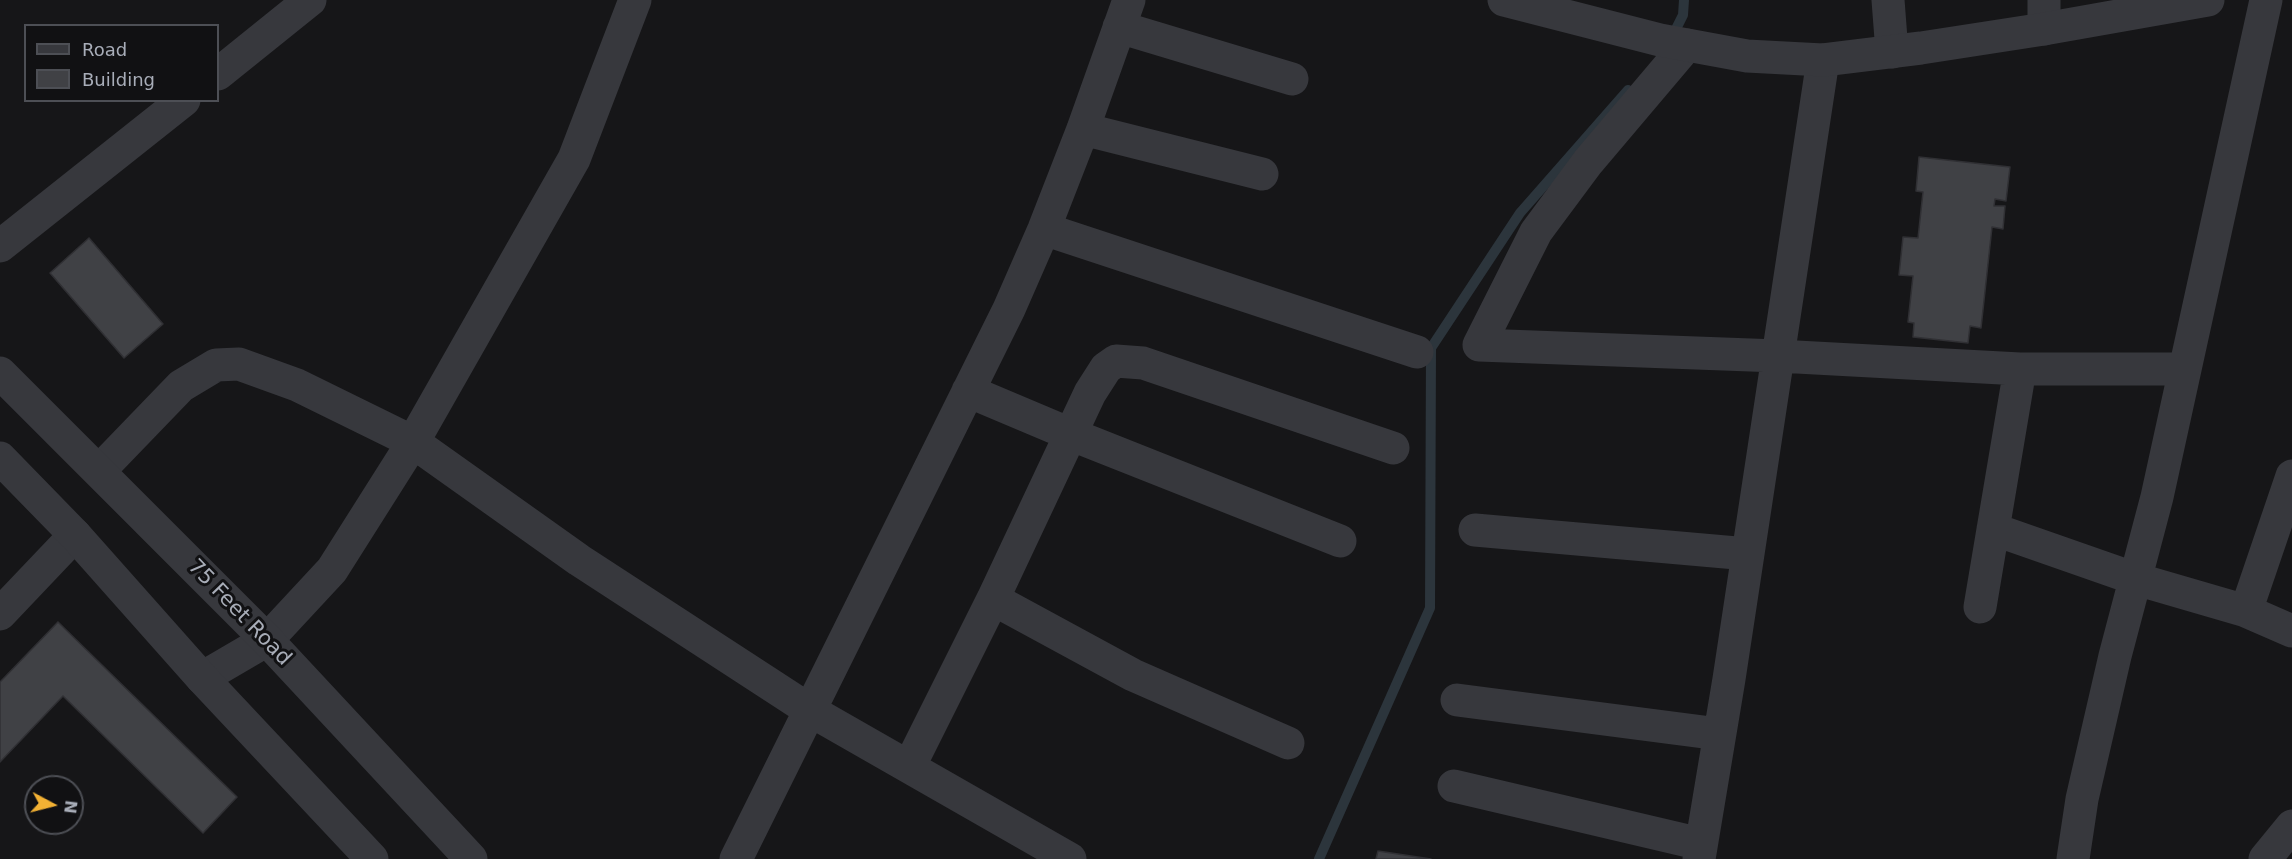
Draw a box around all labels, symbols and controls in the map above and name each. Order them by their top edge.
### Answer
legend [24,24,219,102]
text: Road [82,39,127,60]
text: Building [82,69,155,90]
street label: 75 Feet Road [182,555,296,671]
north arrow [24,775,84,835]
text: N [60,799,81,815]

